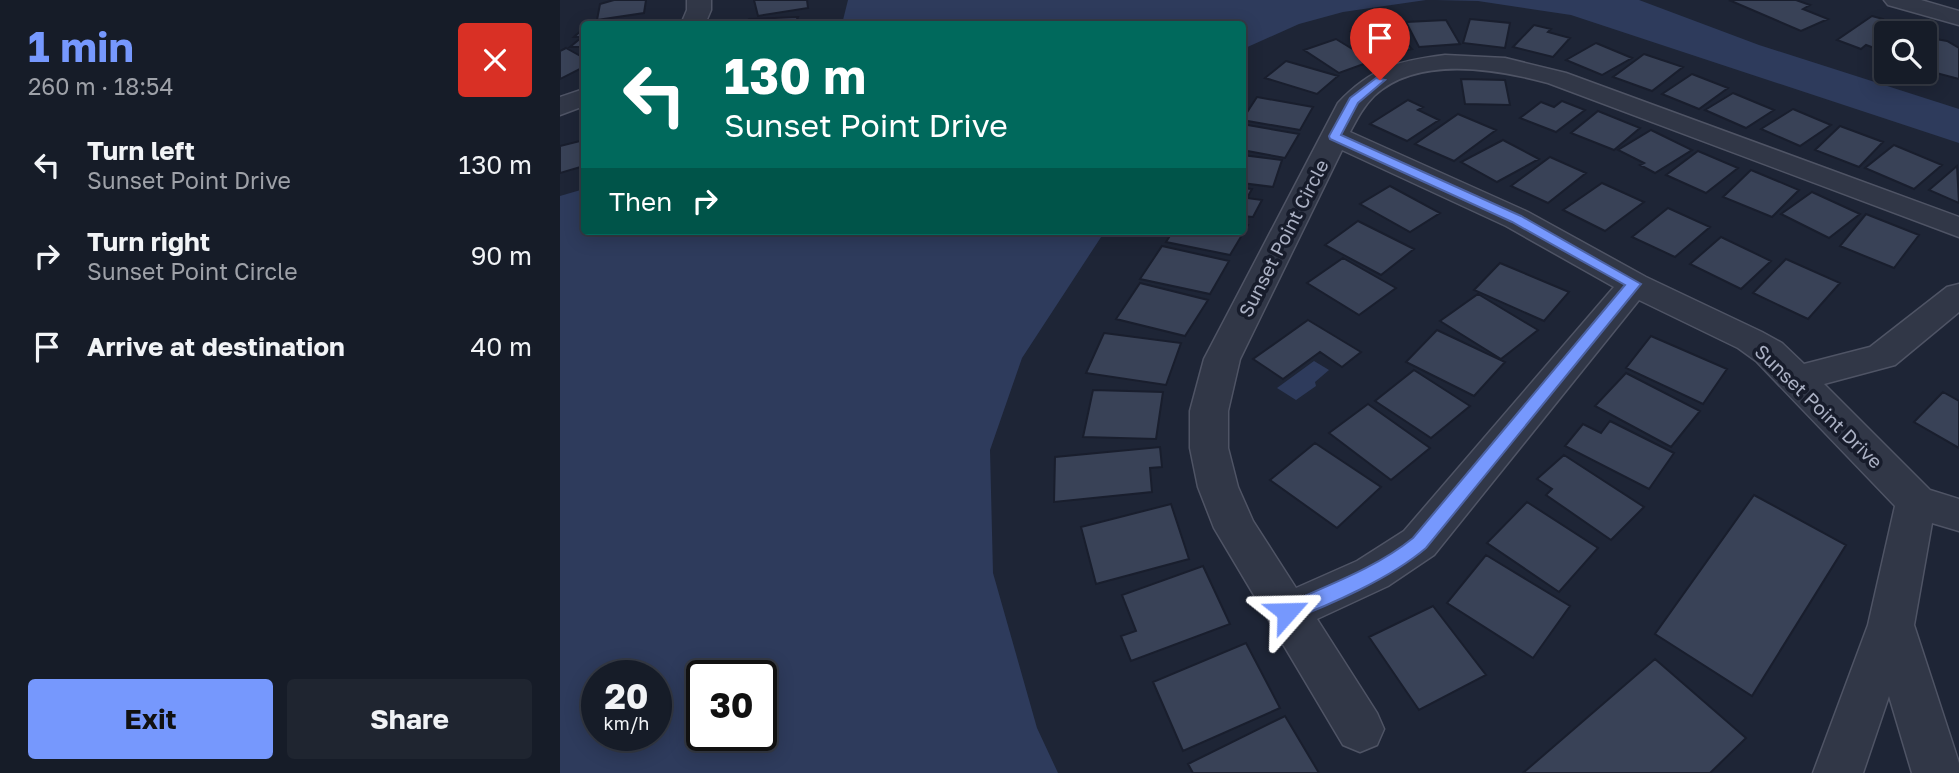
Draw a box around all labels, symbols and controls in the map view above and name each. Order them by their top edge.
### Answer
pin [1350,8,1410,80]
icon: arrive [1361,19,1399,57]
text: 1 min [28,21,134,71]
map controls [1874,21,1937,84]
button: search [1874,21,1937,84]
button: close [458,23,532,97]
text: 130 m [724,46,866,105]
icon: left [609,49,700,140]
text: 260 m · 18:54 [28,72,173,100]
text: Sunset Point Drive [724,106,1008,144]
text: Turn left [87,135,195,166]
icon: left [28,146,66,184]
text: 130 m [459,149,532,180]
street label: Sunset Point Circle [1233,155,1333,321]
text: Sunset Point Drive [87,166,291,194]
icon: right [686,182,724,220]
text: Then [609,186,672,217]
text: Turn right [87,226,210,257]
icon: right [28,237,66,275]
text: 90 m [471,240,532,271]
text: Sunset Point Circle [87,257,297,285]
icon: arrive [28,328,66,366]
text: Arrive at destination [87,331,345,362]
text: 40 m [471,331,532,362]
street label: Sunset Point Drive [1750,339,1888,473]
position arrow [1250,575,1324,649]
speed limit sign: 30 [686,660,777,751]
text: 20 [604,675,649,717]
button: Exit [28,679,273,759]
button: Share [287,679,532,759]
text: km/h [604,712,649,734]

